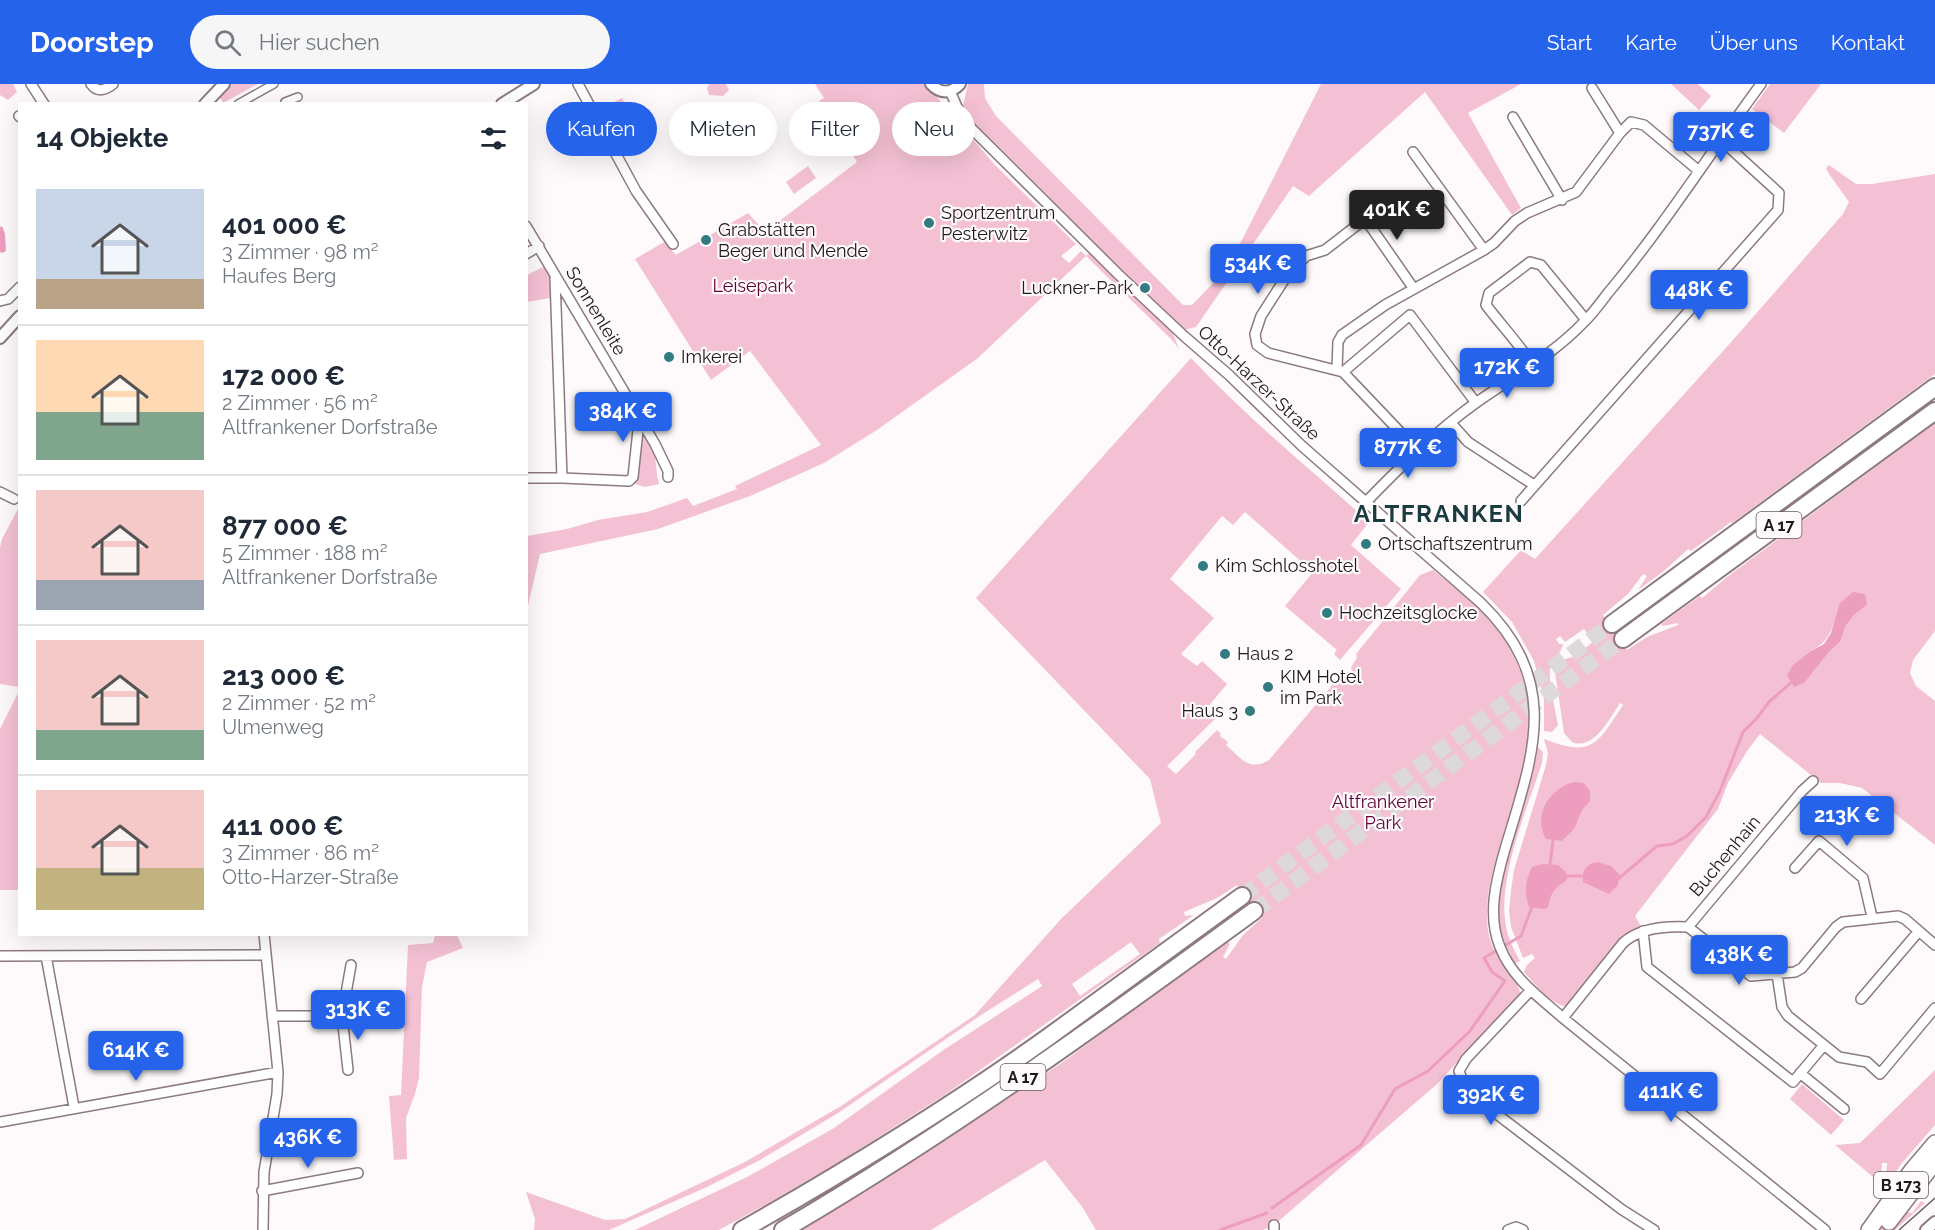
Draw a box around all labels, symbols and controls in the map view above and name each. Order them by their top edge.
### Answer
search box [190,15,610,69]
text: Doorstep [30,26,154,59]
icon: search [211,26,244,59]
text: Hier suchen [259,29,380,55]
text: Start [1547,30,1592,55]
text: Karte [1625,30,1677,55]
text: Über uns [1710,30,1798,55]
text: Kontakt [1831,30,1905,55]
chip: Kaufen [546,102,657,156]
chip: Mieten [669,102,777,156]
chip: Filter [789,102,880,156]
chip: Neu [892,102,975,156]
pin: 737K € [1672,112,1770,163]
text: 737K € [1687,119,1755,143]
icon: filters [477,122,510,155]
text: 14 Objekte [36,123,168,153]
pin: 401K € [1348,190,1446,241]
text: 401K € [1363,197,1431,221]
place label: Sportzentrum Pesterwitz [941,202,1055,244]
text: 401 000 € [222,210,347,240]
icon: home [84,213,156,285]
marker: Sportzentrum Pesterwitz [922,216,936,230]
place label: Grabstätten Beger und Mende [718,219,869,261]
marker: Grabstätten Beger und Mende [699,233,713,247]
text: 3 Zimmer · 98 m² [222,240,379,264]
pin: 534K € [1209,244,1307,295]
text: 534K € [1224,251,1292,275]
street label: Sonnenleite [562,263,631,359]
text: Haufes Berg [222,264,336,288]
pin: 448K € [1650,270,1748,321]
park label: Leisepark [713,275,794,296]
place label: Luckner-Park [1021,277,1133,298]
text: 448K € [1665,277,1733,301]
marker: Luckner-Park [1138,281,1152,295]
street label: Otto-Harzer-Straße [1194,321,1325,445]
place label: Imkerei [681,346,742,367]
pin: 172K € [1458,348,1556,399]
marker: Imkerei [662,350,676,364]
text: 172K € [1474,355,1540,379]
text: 172 000 € [222,361,345,391]
icon: home [84,364,156,436]
text: 2 Zimmer · 56 m² [222,391,378,415]
pin: 384K € [574,392,672,443]
text: 384K € [589,399,657,423]
text: Altfrankener Dorfstraße [222,415,437,439]
pin: 877K € [1359,428,1457,479]
text: 877K € [1374,435,1442,459]
district label: ALTFRANKEN [1354,499,1524,528]
text: 877 000 € [222,511,348,541]
road number: A 17 [1756,512,1802,538]
icon: home [84,514,156,586]
place label: Ortschaftszentrum [1378,533,1532,554]
marker: Ortschaftszentrum [1359,537,1373,551]
text: 5 Zimmer · 188 m² [222,541,388,565]
place label: Kim Schlosshotel [1215,555,1358,576]
marker: Kim Schlosshotel [1196,559,1210,573]
text: Altfrankener Dorfstraße [222,565,437,589]
place label: Hochzeitsglocke [1339,602,1478,623]
marker: Hochzeitsglocke [1320,606,1334,620]
place label: Haus 2 [1237,643,1293,664]
marker: Haus 2 [1218,647,1232,661]
text: 213 000 € [222,661,345,691]
icon: home [84,664,156,736]
place label: KIM Hotel im Park [1280,666,1362,708]
marker: KIM Hotel im Park [1261,680,1275,694]
text: 2 Zimmer · 52 m² [222,691,376,715]
place label: Haus 3 [1181,700,1238,721]
marker: Haus 3 [1243,704,1257,718]
text: Ulmenweg [222,715,324,739]
park label: Altfrankener Park [1332,791,1435,833]
pin: 213K € [1798,796,1896,847]
text: 213K € [1814,803,1880,827]
text: 411 000 € [222,811,344,841]
street label: Buchenhain [1685,811,1764,900]
icon: home [84,814,156,886]
text: 3 Zimmer · 86 m² [222,841,379,865]
text: Otto-Harzer-Straße [222,865,399,889]
pin: 438K € [1690,935,1788,986]
text: 438K € [1705,942,1773,966]
pin: 313K € [309,990,407,1041]
text: 313K € [325,997,391,1021]
pin: 614K € [87,1031,185,1082]
text: 614K € [102,1038,170,1062]
road number: A 17 [1000,1064,1046,1090]
pin: 411K € [1622,1072,1720,1123]
pin: 392K € [1442,1075,1540,1126]
text: 411K € [1638,1079,1704,1103]
text: 392K € [1457,1082,1525,1106]
pin: 436K € [259,1118,357,1169]
text: 436K € [274,1125,342,1149]
road number: B 173 [1874,1172,1928,1198]

